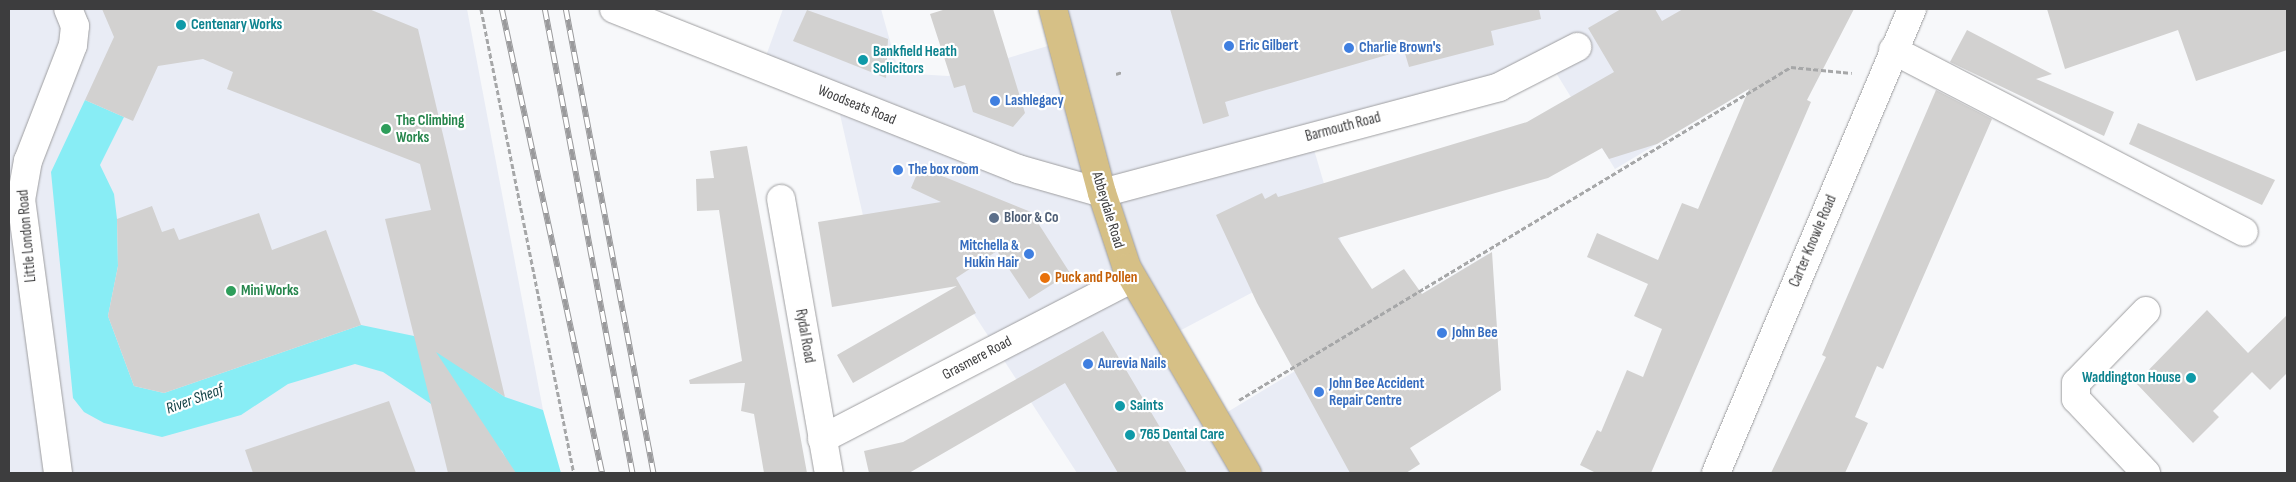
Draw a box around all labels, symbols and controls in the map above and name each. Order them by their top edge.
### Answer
place label: Centenary Works [191,16,282,34]
marker: Centenary Works [175,19,187,31]
place label: Eric Gilbert [1239,37,1299,55]
place label: Charlie Brown's [1359,39,1441,57]
marker: Eric Gilbert [1223,40,1235,52]
place label: Bankfield Heath Solicitors [873,42,957,77]
marker: Charlie Brown's [1343,42,1355,54]
marker: Bankfield Heath Solicitors [857,54,869,66]
street label: Woodseats Road [815,81,899,129]
place label: Lashlegacy [1005,92,1064,110]
marker: Lashlegacy [989,95,1001,107]
street label: Barmouth Road [1303,108,1383,146]
place label: The Climbing Works [396,111,464,146]
marker: The Climbing Works [380,123,392,135]
place label: The box room [908,161,979,179]
marker: The box room [892,164,904,176]
street label: Abbeydale Road [1088,170,1128,250]
street label: Little London Road [14,189,40,283]
street label: Carter Knowle Road [1786,192,1840,290]
place label: Bloor & Co [1004,209,1059,227]
marker: Bloor & Co [988,212,1000,224]
place label: Mitchella & Hukin Hair [960,236,1019,271]
marker: Mitchella & Hukin Hair [1023,248,1035,260]
place label: Puck and Pollen [1055,269,1138,287]
marker: Puck and Pollen [1039,272,1051,284]
place label: Mini Works [241,282,299,300]
marker: Mini Works [225,285,237,297]
street label: Rydal Road [791,308,819,364]
place label: John Bee [1452,324,1498,342]
marker: John Bee [1436,327,1448,339]
street label: Grasmere Road [939,332,1015,384]
place label: Aurevia Nails [1098,355,1166,373]
marker: Aurevia Nails [1082,358,1094,370]
place label: Waddington House [2082,369,2181,387]
marker: Waddington House [2185,372,2197,384]
place label: John Bee Accident Repair Centre [1329,374,1424,409]
water label: River Sheaf [164,381,226,419]
marker: John Bee Accident Repair Centre [1313,386,1325,398]
place label: Saints [1130,397,1163,415]
marker: Saints [1114,400,1126,412]
place label: 765 Dental Care [1140,426,1224,444]
marker: 765 Dental Care [1124,429,1136,441]

